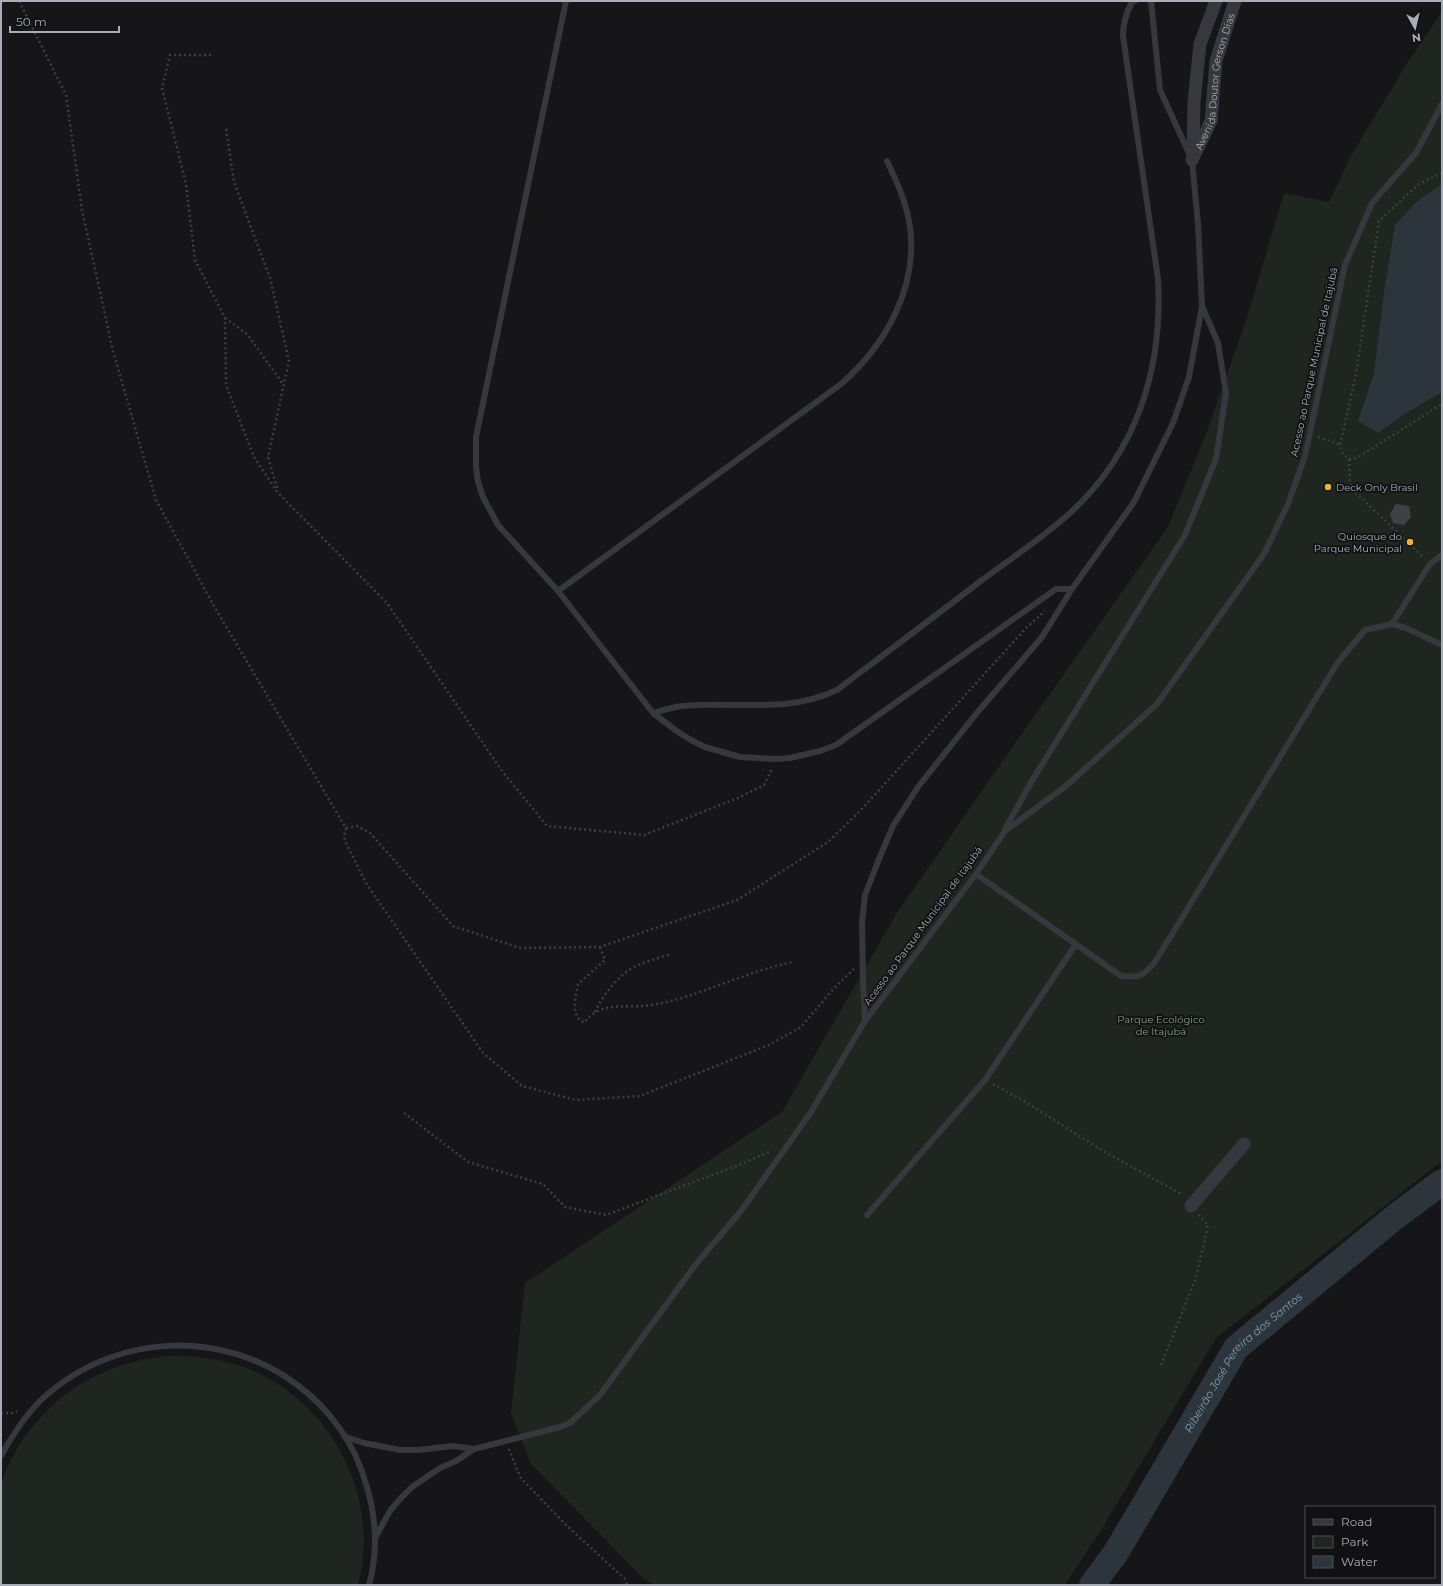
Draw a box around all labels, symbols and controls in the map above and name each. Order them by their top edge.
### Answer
scale bar [10,8,119,34]
north arrow [1395,8,1435,48]
street label: Avenida Doutor Gerson Dias [1192,11,1237,152]
text: 50 m [16,14,47,29]
text: N [1411,30,1422,45]
street label: Acesso ao Parque Municipal de Itajubá [1288,266,1340,458]
place label: Deck Only Brasil [1336,481,1418,494]
marker: Deck Only Brasil [1323,482,1333,492]
place label: Quiosque do Parque Municipal [1314,530,1402,555]
marker: Quiosque do Parque Municipal [1405,537,1415,547]
street label: Acesso ao Parque Municipal de Itajubá [861,844,985,1008]
park label: Parque Ecológico de Itajubá [1117,1013,1205,1038]
water label: Ribeirão José Pereira dos Santos [1181,1289,1306,1435]
legend [1305,1506,1435,1578]
text: Road [1341,1514,1372,1529]
text: Park [1341,1534,1369,1549]
text: Water [1341,1554,1378,1569]

